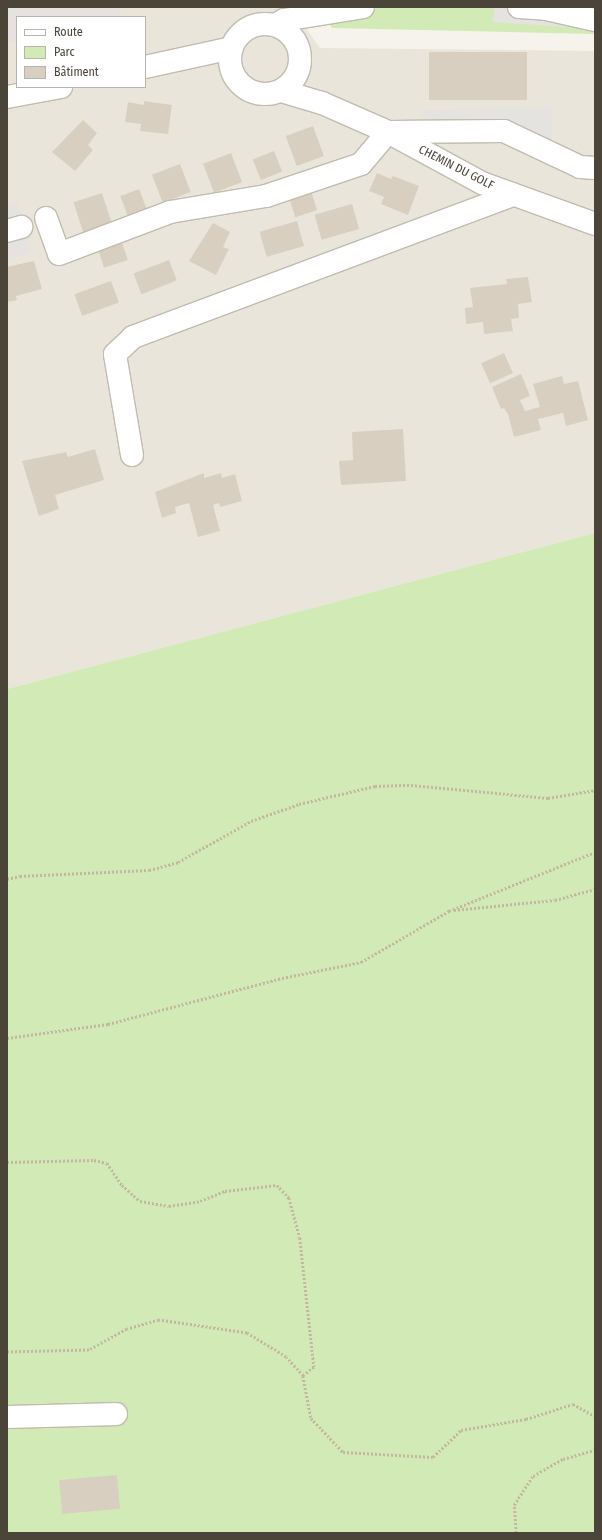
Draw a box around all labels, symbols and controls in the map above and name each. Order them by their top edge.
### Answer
legend [16,16,146,88]
text: Route [54,25,83,39]
text: Parc [54,45,75,59]
text: Bâtiment [54,65,99,79]
street label: CHEMIN DU GOLF [416,143,496,193]

